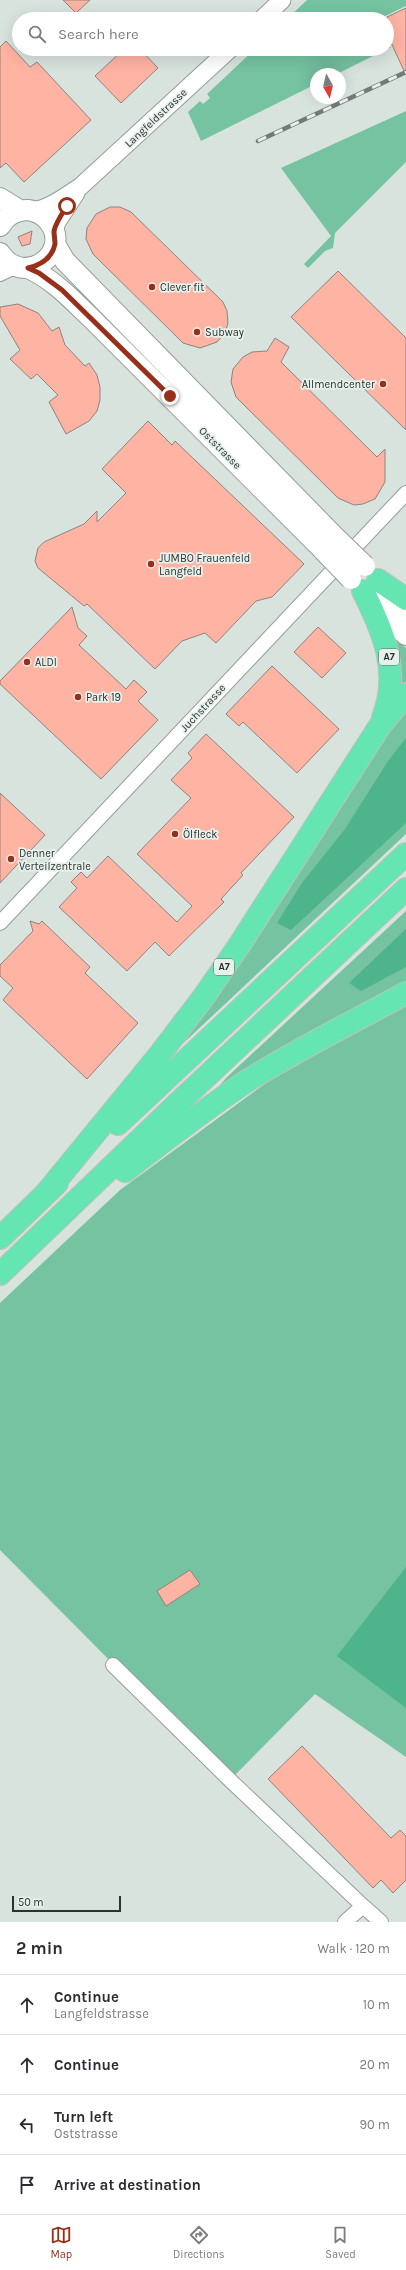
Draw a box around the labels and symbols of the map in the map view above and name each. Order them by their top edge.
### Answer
north arrow [310,68,346,104]
street label: Langfeldstrasse [122,86,190,150]
route start [58,197,76,215]
place label: Clever fit [160,281,204,294]
marker: Clever fit [147,282,157,292]
place label: Subway [205,326,244,339]
marker: Subway [192,327,202,337]
place label: Allmendcenter [302,378,375,391]
marker: Allmendcenter [378,379,388,389]
route end [161,387,179,405]
street label: Oststrasse [196,424,244,472]
place label: JUMBO Frauenfeld Langfeld [159,552,250,578]
marker: JUMBO Frauenfeld Langfeld [146,559,156,569]
road number: A7 [379,649,399,665]
place label: ALDI [35,656,57,669]
marker: ALDI [22,657,32,667]
street label: Juchstrasse [178,681,229,735]
place label: Park 19 [86,691,121,704]
marker: Park 19 [73,692,83,702]
place label: Ölfleck [183,827,218,841]
marker: Ölfleck [170,829,180,839]
place label: Denner Verteilzentrale [19,847,91,873]
marker: Denner Verteilzentrale [6,854,16,864]
road number: A7 [214,959,234,975]
scale bar [12,1894,121,1913]

